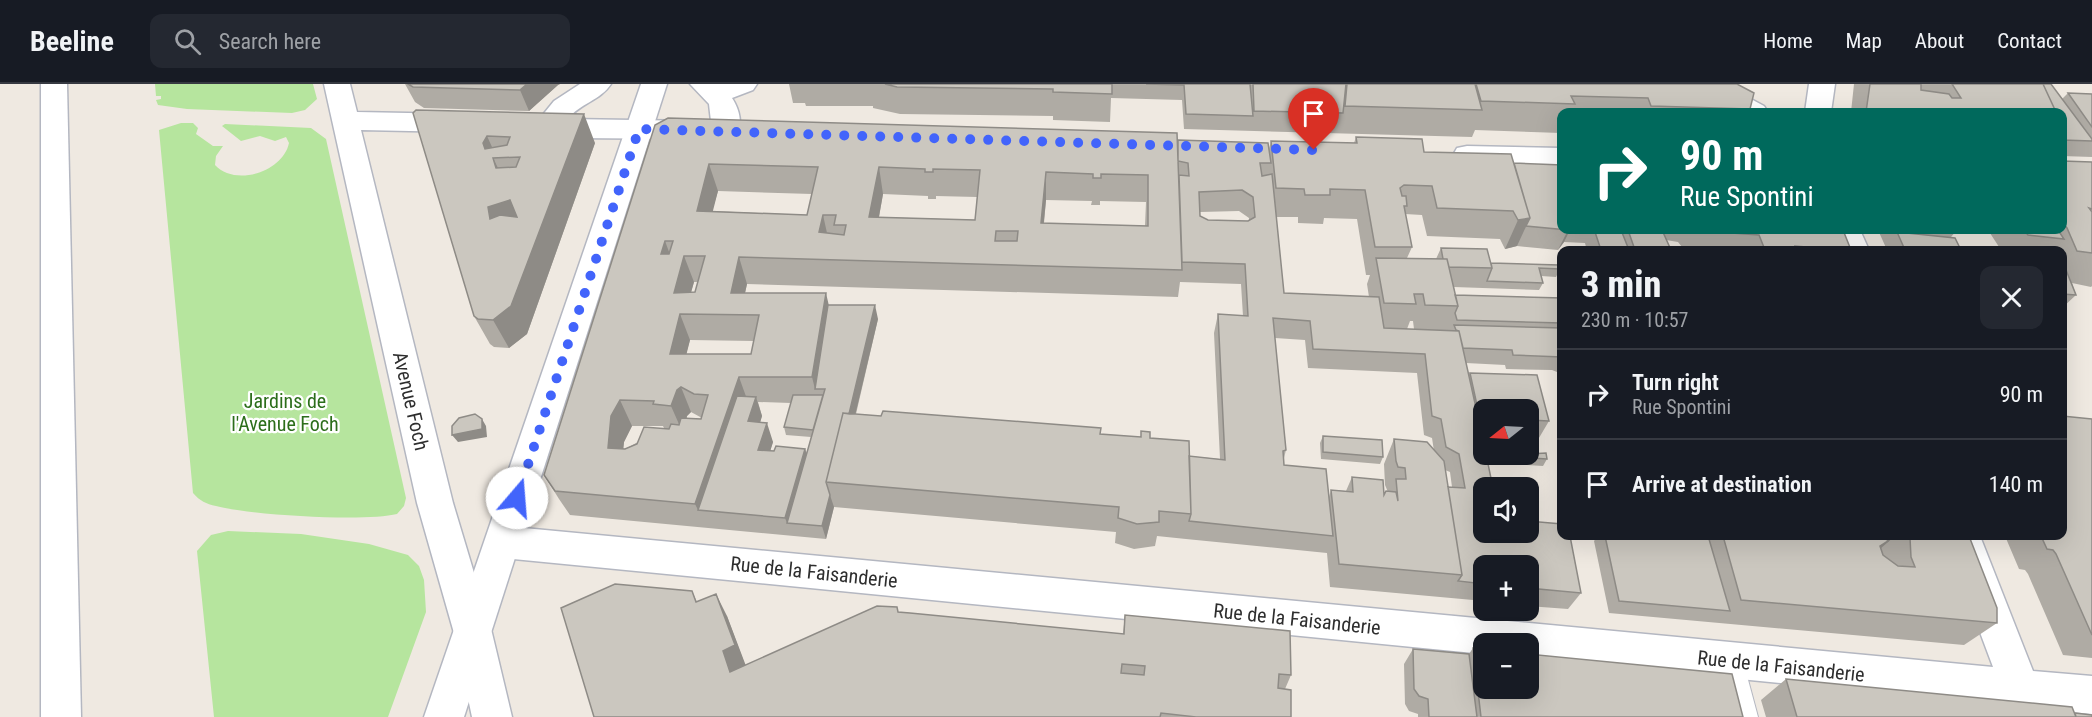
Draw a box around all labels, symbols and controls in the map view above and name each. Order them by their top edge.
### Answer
search box [150,14,570,68]
text: Beeline [30,25,114,58]
icon: search [171,25,204,58]
text: Search here [219,29,321,54]
text: Home [1763,29,1813,53]
text: Map [1846,29,1882,53]
text: About [1915,29,1964,53]
text: Contact [1997,29,2062,53]
pin [1288,88,1339,150]
icon: arrive [1297,97,1330,130]
text: 90 m [1680,131,1763,180]
icon: right [1581,132,1659,210]
text: Rue Spontini [1680,181,1814,213]
text: 3 min [1581,264,1661,306]
button: close [1980,266,2043,329]
text: 230 m · 10:57 [1581,308,1688,332]
street label: Avenue Foch [388,349,434,453]
text: Turn right [1632,370,1719,395]
icon: right [1581,378,1614,411]
text: 90 m [2000,382,2043,407]
park label: Jardins de l'Avenue Foch [231,389,339,436]
text: Rue Spontini [1632,395,1731,419]
north arrow [1473,399,1539,465]
map controls [1473,399,1539,699]
position arrow [485,466,549,530]
icon: arrive [1581,468,1614,501]
text: Arrive at destination [1632,472,1812,497]
text: 140 m [1989,472,2043,497]
button: sound [1473,477,1539,543]
street label: Rue de la Faisanderie [729,551,899,593]
button: + [1473,555,1539,621]
street label: Rue de la Faisanderie [1212,598,1382,640]
button: − [1473,633,1539,699]
street label: Rue de la Faisanderie [1696,645,1866,687]

